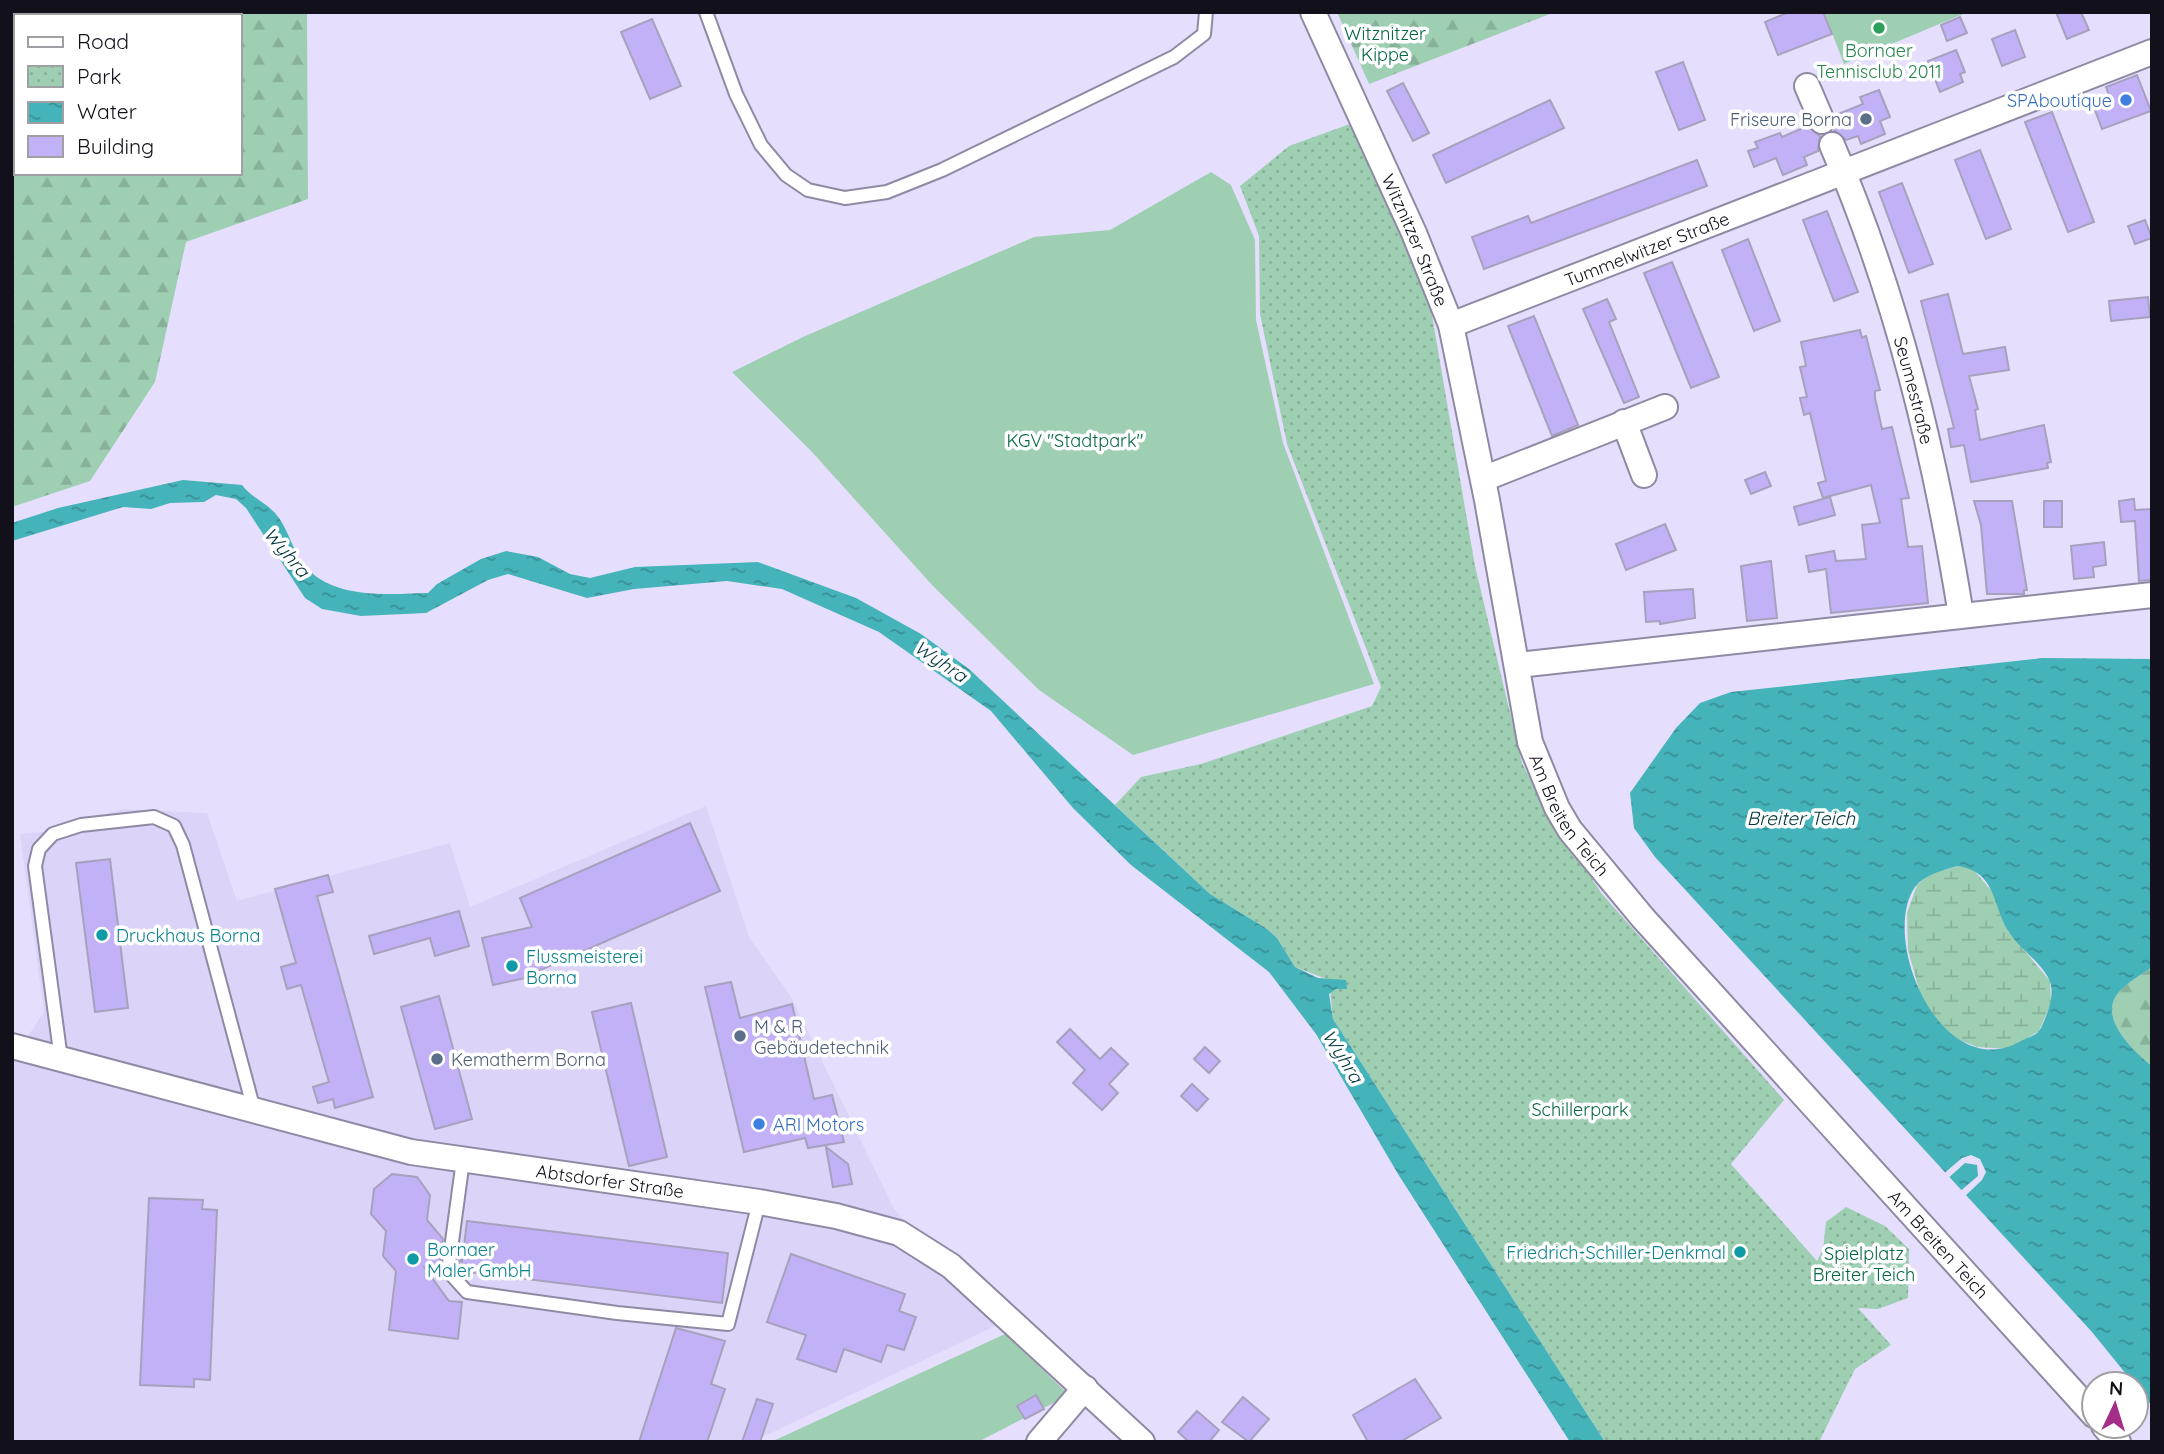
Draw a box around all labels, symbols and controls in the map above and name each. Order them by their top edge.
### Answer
legend [14,14,242,175]
marker: Bornaer Tennisclub 2011 [1871,20,1887,36]
park label: Witznitzer Kippe [1344,22,1426,66]
text: Road [77,28,129,54]
place label: Bornaer Tennisclub 2011 [1816,39,1942,83]
text: Park [77,63,121,89]
place label: SPAboutique [2007,89,2112,112]
marker: SPAboutique [2118,92,2134,108]
text: Water [77,98,137,124]
place label: Friseure Borna [1730,108,1852,131]
marker: Friseure Borna [1858,111,1874,127]
text: Building [77,133,154,159]
street label: Witznitzer Straße [1377,170,1454,310]
street label: Tummelwitzer Straße [1561,206,1732,291]
street label: Seumestraße [1889,334,1939,446]
park label: KGV "Stadtpark" [1006,429,1144,452]
water label: Wyhra [259,522,316,583]
water label: Wyhra [910,635,973,688]
street label: Am Breiten Teich [1525,750,1615,881]
water label: Breiter Teich [1747,806,1856,830]
place label: Druckhaus Borna [116,924,260,947]
marker: Druckhaus Borna [94,927,110,943]
place label: Flussmeisterei Borna [526,945,643,989]
marker: Flussmeisterei Borna [504,958,520,974]
place label: M & R Gebäudetechnik [754,1015,889,1059]
water label: Wyhra [1317,1025,1369,1088]
marker: M & R Gebäudetechnik [732,1028,748,1044]
place label: Kematherm Borna [451,1048,606,1071]
marker: Kematherm Borna [429,1051,445,1067]
park label: Schillerpark [1531,1098,1629,1121]
place label: ARI Motors [773,1113,864,1136]
marker: ARI Motors [751,1116,767,1132]
street label: Abtsdorfer Straße [535,1159,686,1203]
street label: Am Breiten Teich [1884,1185,1994,1303]
place label: Bornaer Maler GmbH [427,1238,532,1282]
place label: Friedrich-Schiller-Denkmal [1506,1241,1726,1264]
park label: Spielplatz Breiter Teich [1813,1242,1915,1286]
marker: Friedrich-Schiller-Denkmal [1732,1244,1748,1260]
marker: Bornaer Maler GmbH [405,1251,421,1267]
north arrow [2080,1370,2150,1440]
text: N [2108,1376,2124,1400]

